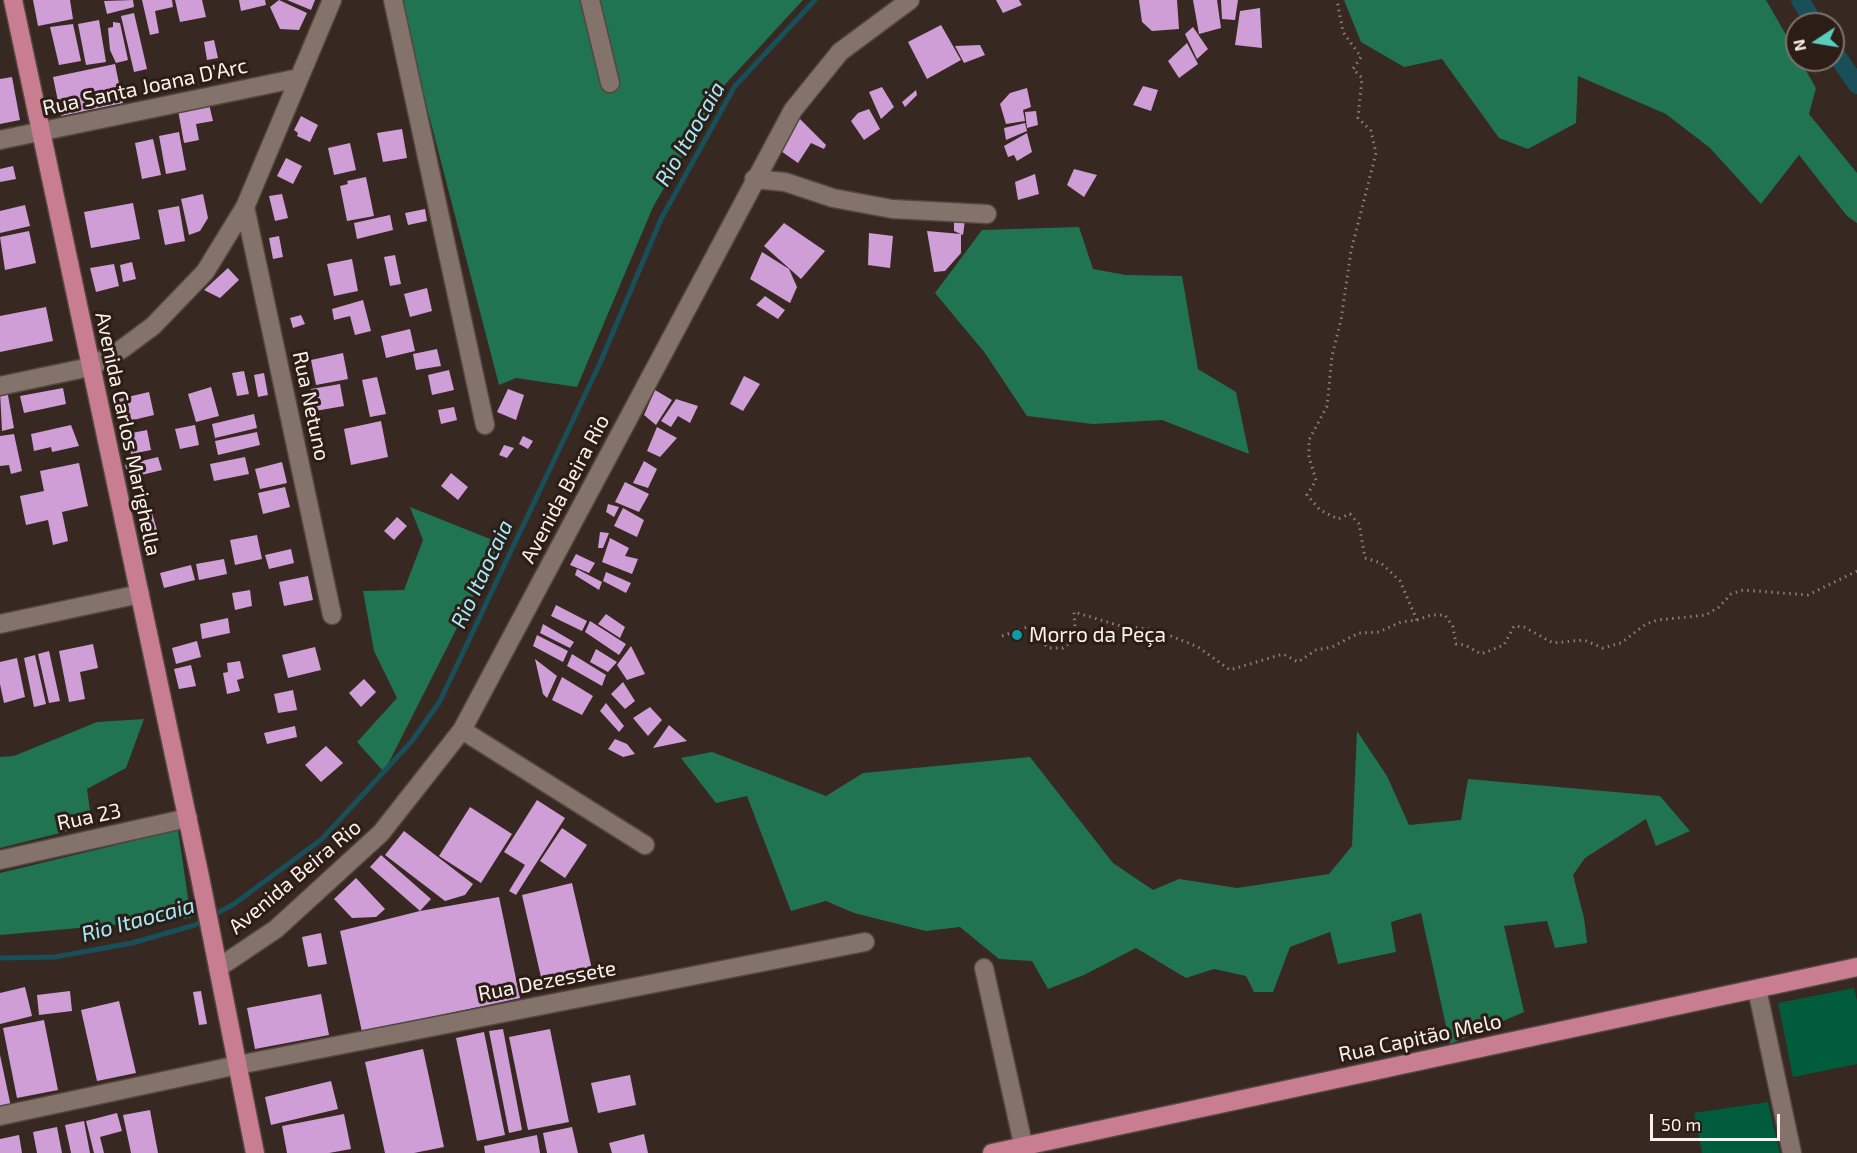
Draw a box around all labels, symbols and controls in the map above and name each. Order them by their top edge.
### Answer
north arrow [1785,12,1845,72]
text: N [1788,38,1809,53]
street label: Rua Santa Joana D'Arc [40,53,250,121]
water label: Rio Itaocaia [649,77,731,191]
street label: Avenida Carlos Marighella [90,310,166,558]
street label: Rua Netuno [287,349,335,463]
street label: Avenida Beira Rio [515,410,615,568]
water label: Rio Itaocaia [445,516,519,632]
place label: Morro da Peça [1029,622,1166,648]
marker: Morro da Peça [1010,628,1024,642]
street label: Rua 23 [55,798,123,836]
street label: Avenida Beira Rio [224,814,366,940]
water label: Rio Itaocaia [78,892,198,948]
street label: Rua Dezessete [476,955,618,1007]
street label: Rua Capitão Melo [1336,1008,1504,1068]
scale bar [1653,1102,1784,1140]
text: 50 m [1661,1113,1701,1135]

